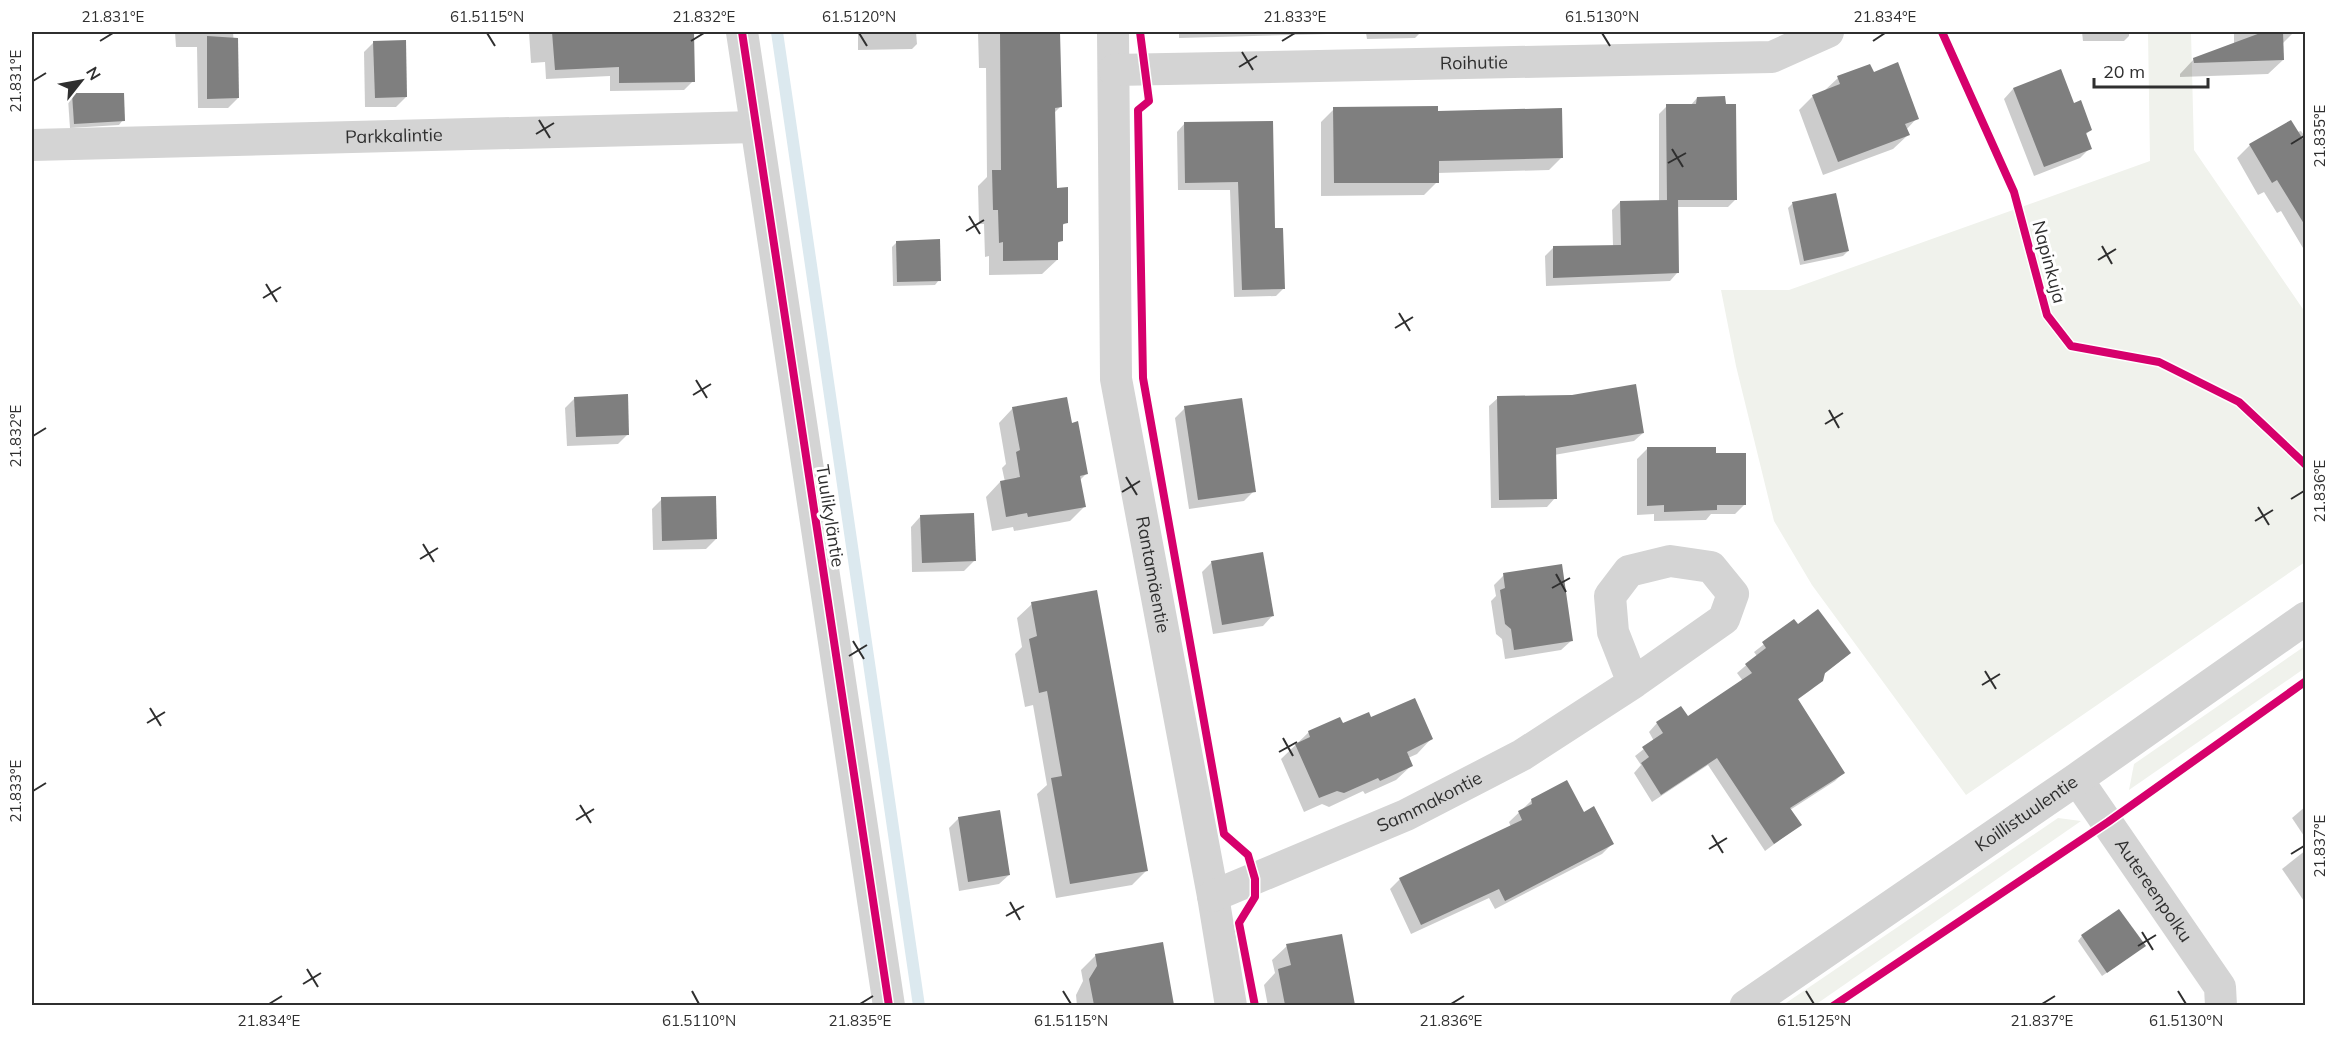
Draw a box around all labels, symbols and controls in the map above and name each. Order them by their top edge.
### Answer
text: 21.831°E [82,7,145,26]
text: 61.5115°N [450,7,524,26]
text: 21.832°E [673,7,736,26]
text: 61.5120°N [822,7,896,26]
text: 21.833°E [1264,7,1327,26]
text: 61.5130°N [1565,7,1639,26]
text: 21.834°E [1854,7,1917,26]
text: 21.831°E [6,49,25,112]
street label: Roihutie [1440,50,1508,75]
north arrow [51,51,111,111]
scale bar [2094,51,2208,89]
text: 20 m [2103,60,2145,83]
text: N [82,63,106,84]
text: 21.835°E [2310,104,2329,167]
street label: Parkkalintie [345,123,443,148]
street label: Napinkuja [2027,218,2072,306]
text: 21.832°E [6,404,25,467]
text: 21.836°E [2310,459,2329,522]
street label: Tuulikyläntie [811,463,850,569]
street label: Rantamäentie [1131,514,1175,635]
text: 21.833°E [6,759,25,822]
street label: Sammakontie [1373,766,1486,837]
street label: Koillistuulentie [1970,770,2082,857]
text: 21.837°E [2310,814,2329,877]
street label: Autereenpolku [2110,833,2198,946]
text: 21.834°E [238,1011,301,1030]
text: 61.5110°N [662,1011,736,1030]
text: 21.835°E [829,1011,892,1030]
text: 61.5115°N [1034,1011,1108,1030]
text: 21.836°E [1420,1011,1483,1030]
text: 61.5125°N [1777,1011,1851,1030]
text: 21.837°E [2011,1011,2074,1030]
text: 61.5130°N [2149,1011,2223,1030]

